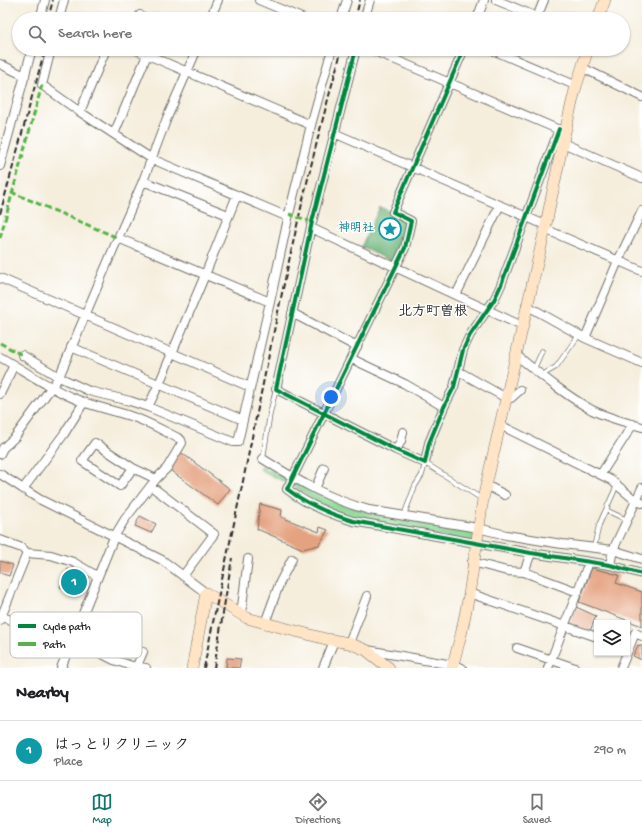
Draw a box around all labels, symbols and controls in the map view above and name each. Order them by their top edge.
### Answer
search box [12,12,630,56]
icon: search [26,23,48,45]
text: Search here [58,25,132,43]
place icon: 神明社 [377,216,403,242]
place label: 神明社 [338,221,374,236]
district label: 北方町曽根 [398,304,468,321]
your location [321,387,341,407]
pin: 1 [61,567,87,597]
legend [10,612,142,658]
map controls [594,620,630,656]
button: layers [594,620,630,656]
text: Cycle path [43,622,91,634]
text: Path [42,640,66,652]
text: Nearby [16,684,69,704]
text: はっとりクリニック [54,737,189,755]
text: 1 [26,743,32,758]
text: 290 m [593,743,626,758]
text: Place [54,755,82,770]
tab: Map [91,791,113,827]
tab: Directions [296,791,340,827]
tab: Saved [523,791,551,827]

